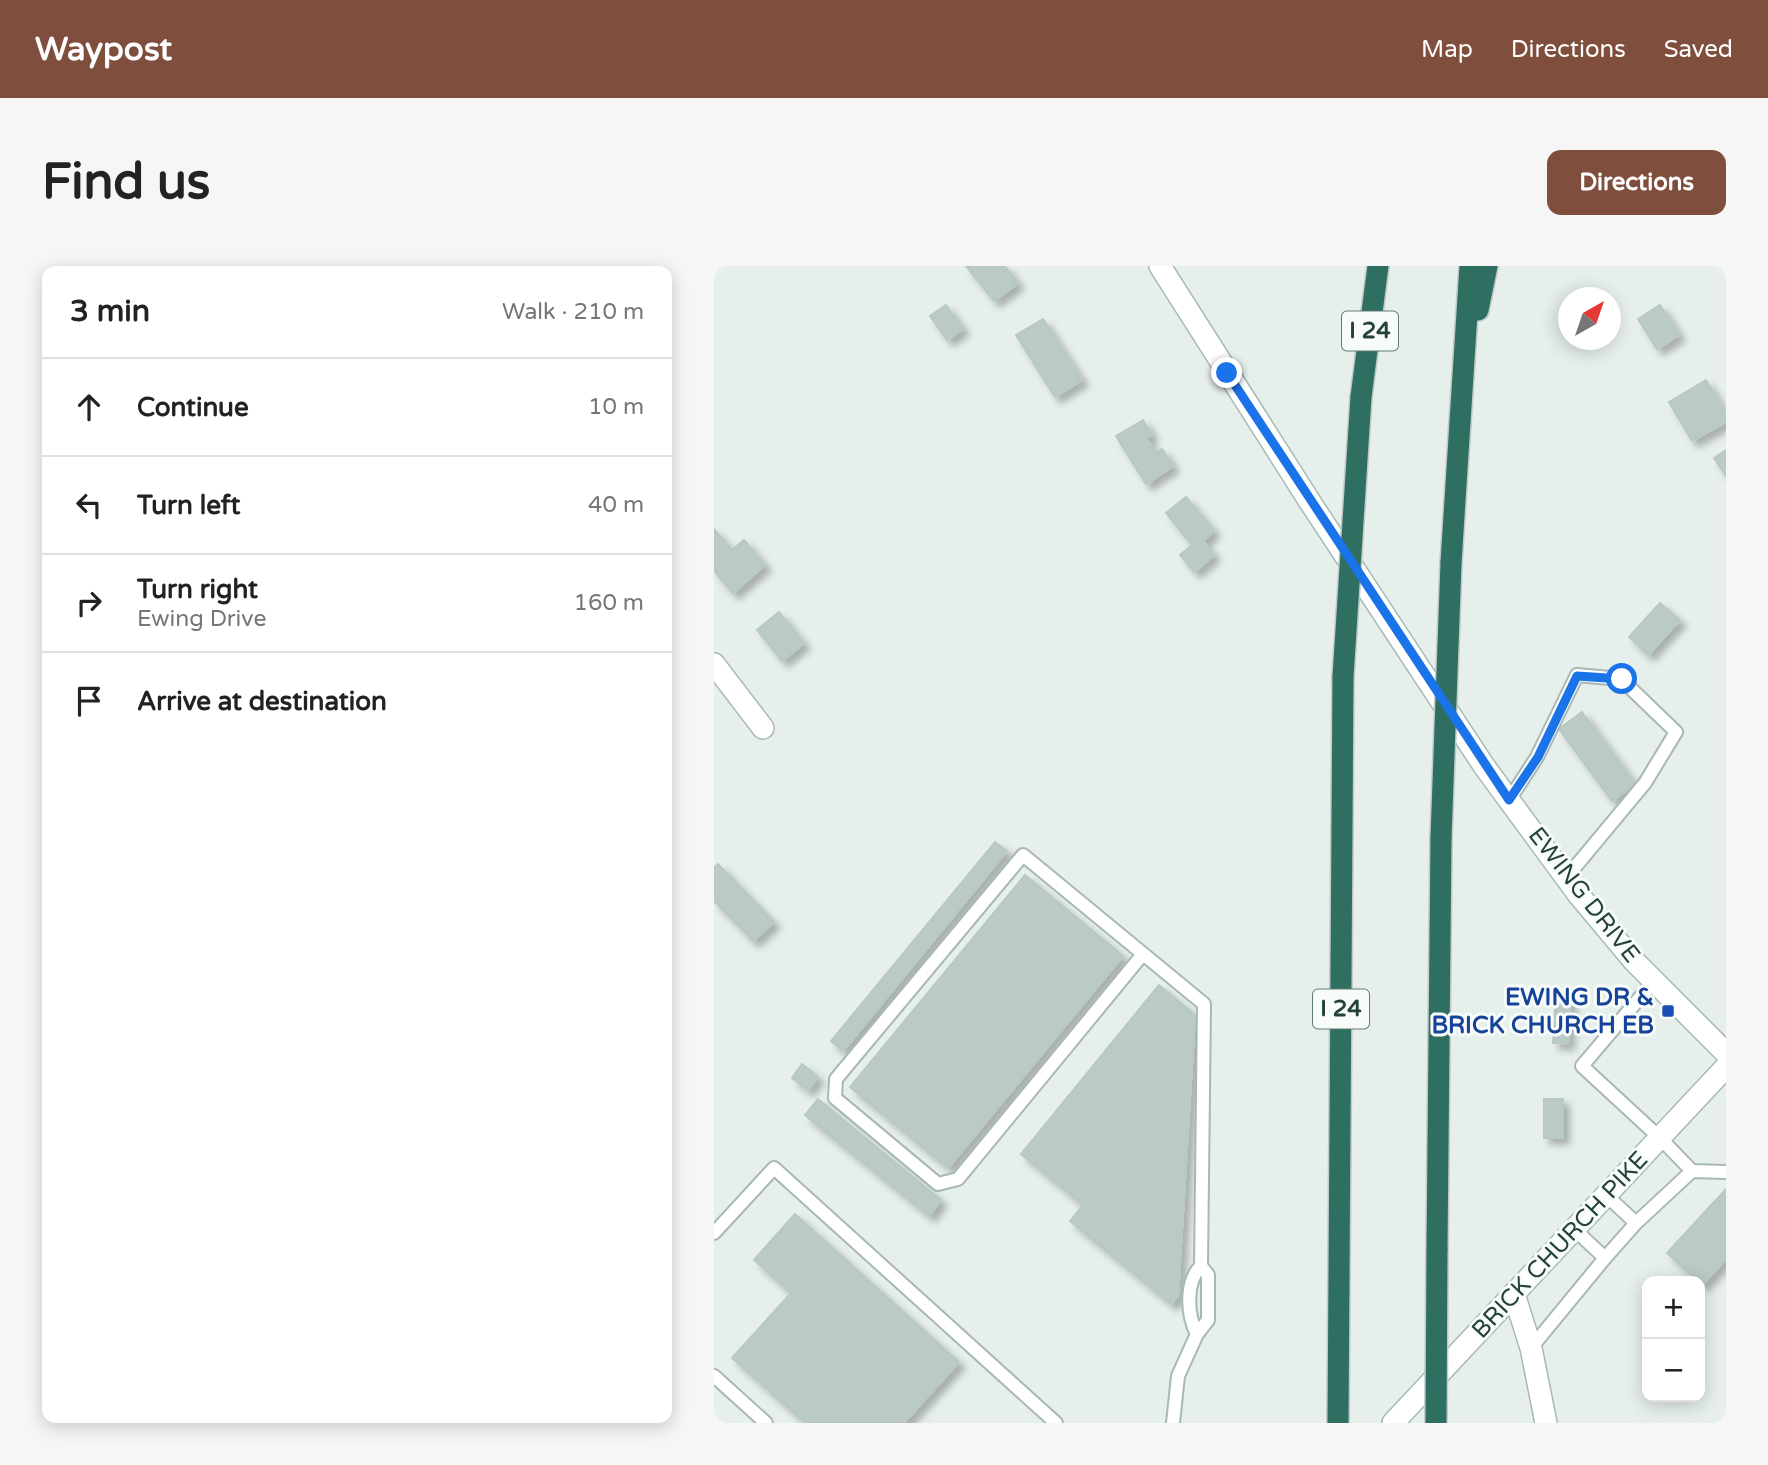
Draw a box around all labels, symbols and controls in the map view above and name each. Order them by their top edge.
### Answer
text: Waypost [35,30,172,69]
text: Map [1421,35,1473,64]
text: Directions [1511,35,1626,64]
text: Saved [1664,35,1733,64]
button: Directions [1547,150,1726,215]
text: Find us [42,153,210,212]
north arrow [1558,287,1621,350]
text: 3 min [70,293,150,330]
text: Walk · 210 m [502,298,644,326]
road number: I 24 [1342,312,1398,351]
route end [1211,357,1242,388]
icon: ahead [70,388,108,426]
text: Continue [137,392,249,423]
text: 10 m [588,393,644,421]
icon: left [70,486,108,524]
text: Turn left [137,490,240,521]
text: 40 m [588,491,644,519]
text: Turn right [137,574,258,605]
icon: right [70,584,108,622]
text: 160 m [574,589,644,617]
text: Ewing Drive [137,605,266,633]
route start [1606,663,1637,694]
icon: arrive [70,682,108,720]
text: Arrive at destination [137,686,387,717]
street label: EWING DRIVE [1522,821,1646,969]
place label: EWING DR & BRICK CHURCH EB [1431,983,1654,1040]
road number: I 24 [1313,989,1369,1028]
marker: EWING DR & BRICK CHURCH EB [1660,1003,1676,1019]
street label: BRICK CHURCH PIKE [1466,1146,1654,1344]
map controls [1642,1276,1705,1402]
button: + [1642,1276,1705,1339]
button: − [1642,1339,1705,1402]

